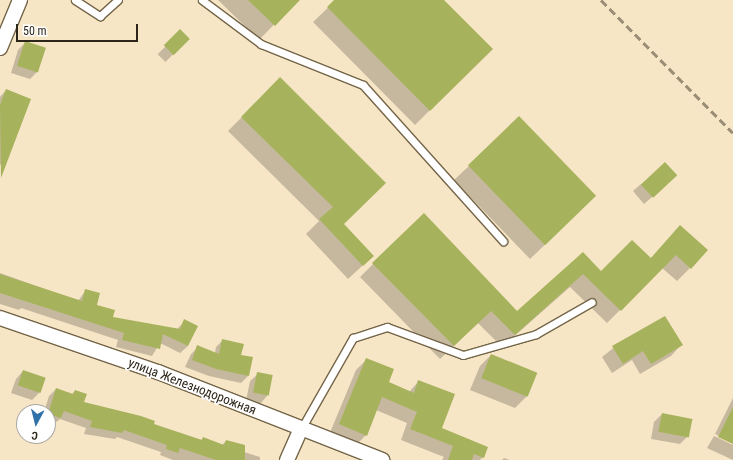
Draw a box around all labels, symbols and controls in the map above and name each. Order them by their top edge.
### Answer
scale bar [18,16,140,42]
text: 50 m [23,24,47,38]
street label: улица Железнодорожная [126,355,258,419]
north arrow [16,404,56,444]
text: С [31,429,39,442]

